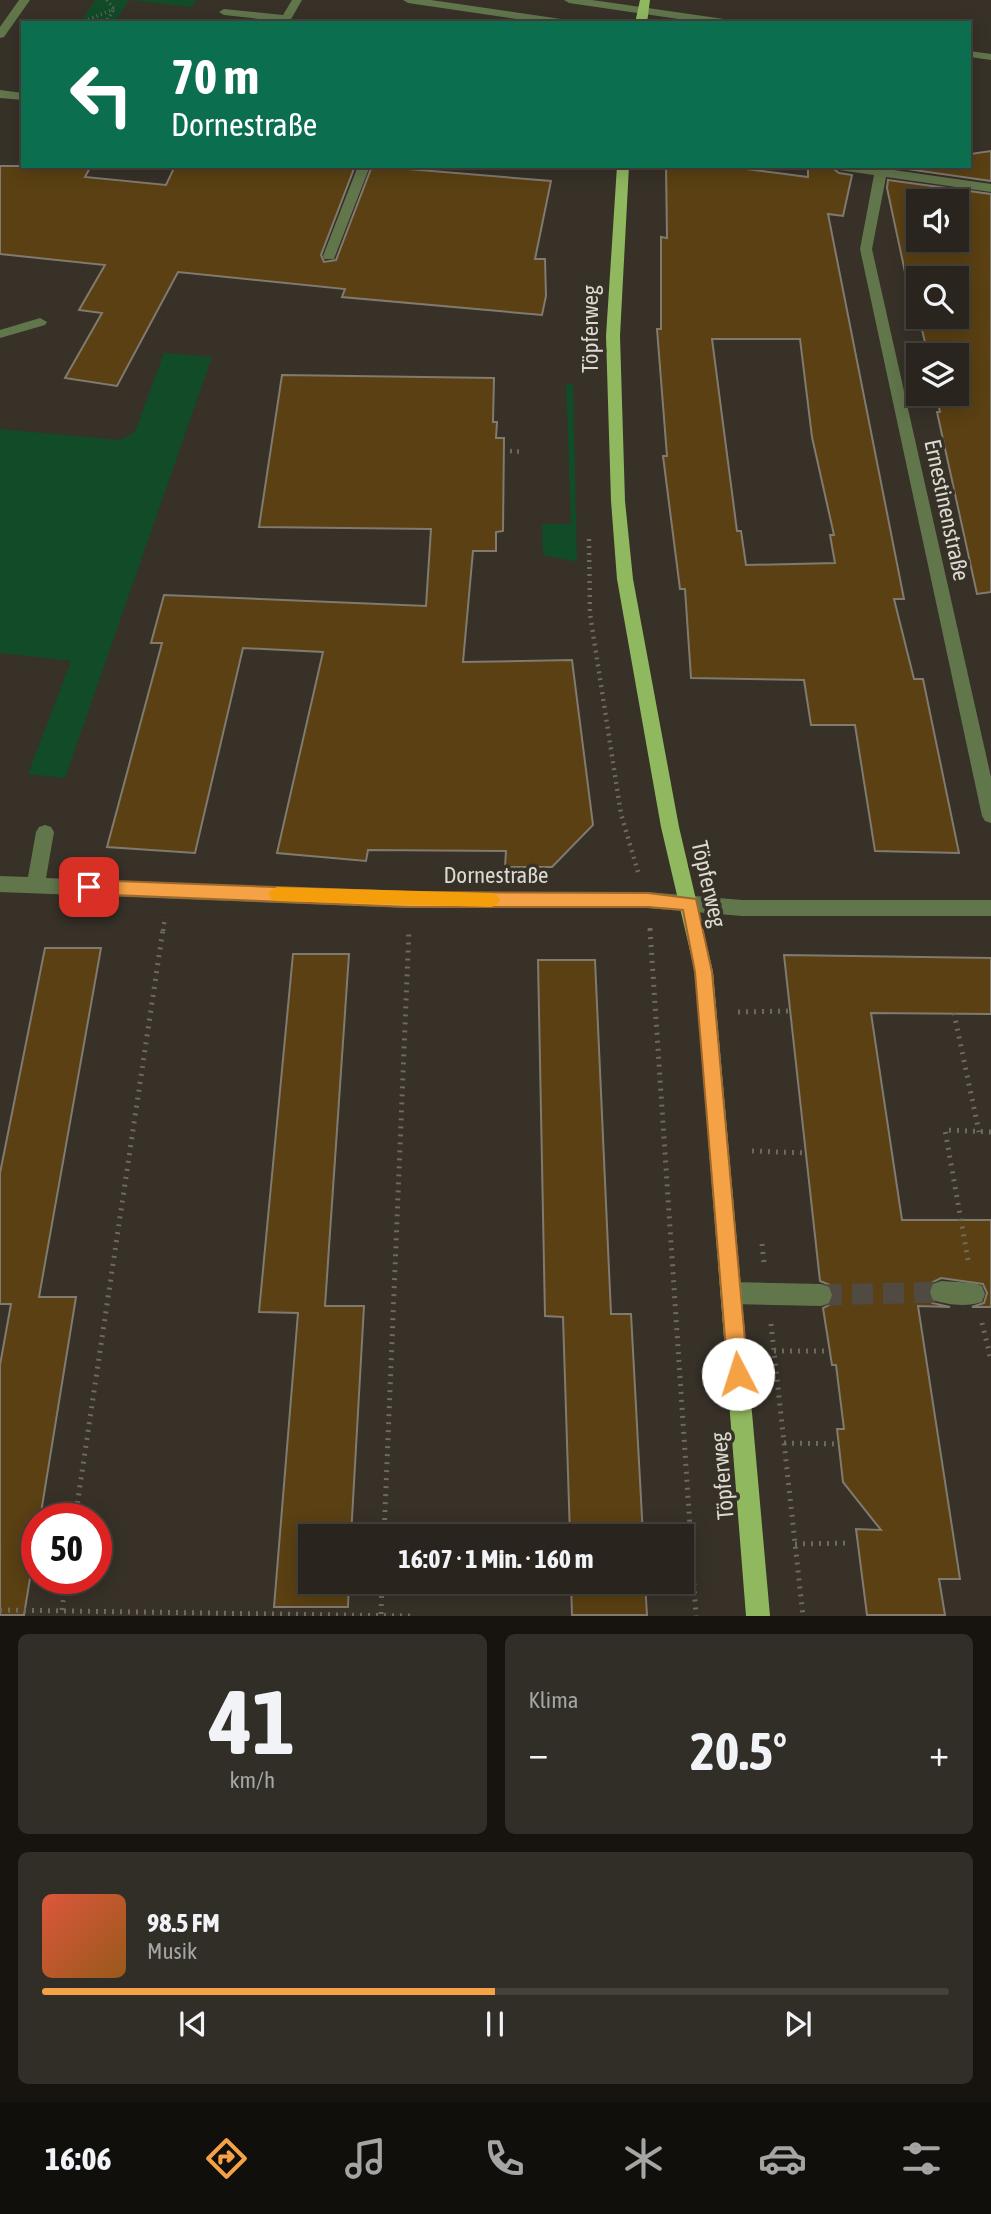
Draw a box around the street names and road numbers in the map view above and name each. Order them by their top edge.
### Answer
street label: Töpferweg [577,285,603,373]
street label: Ernestinenstraße [919,437,975,583]
street label: Töpferweg [686,838,732,930]
street label: Dornestraße [443,862,549,888]
street label: Töpferweg [705,1431,739,1521]

